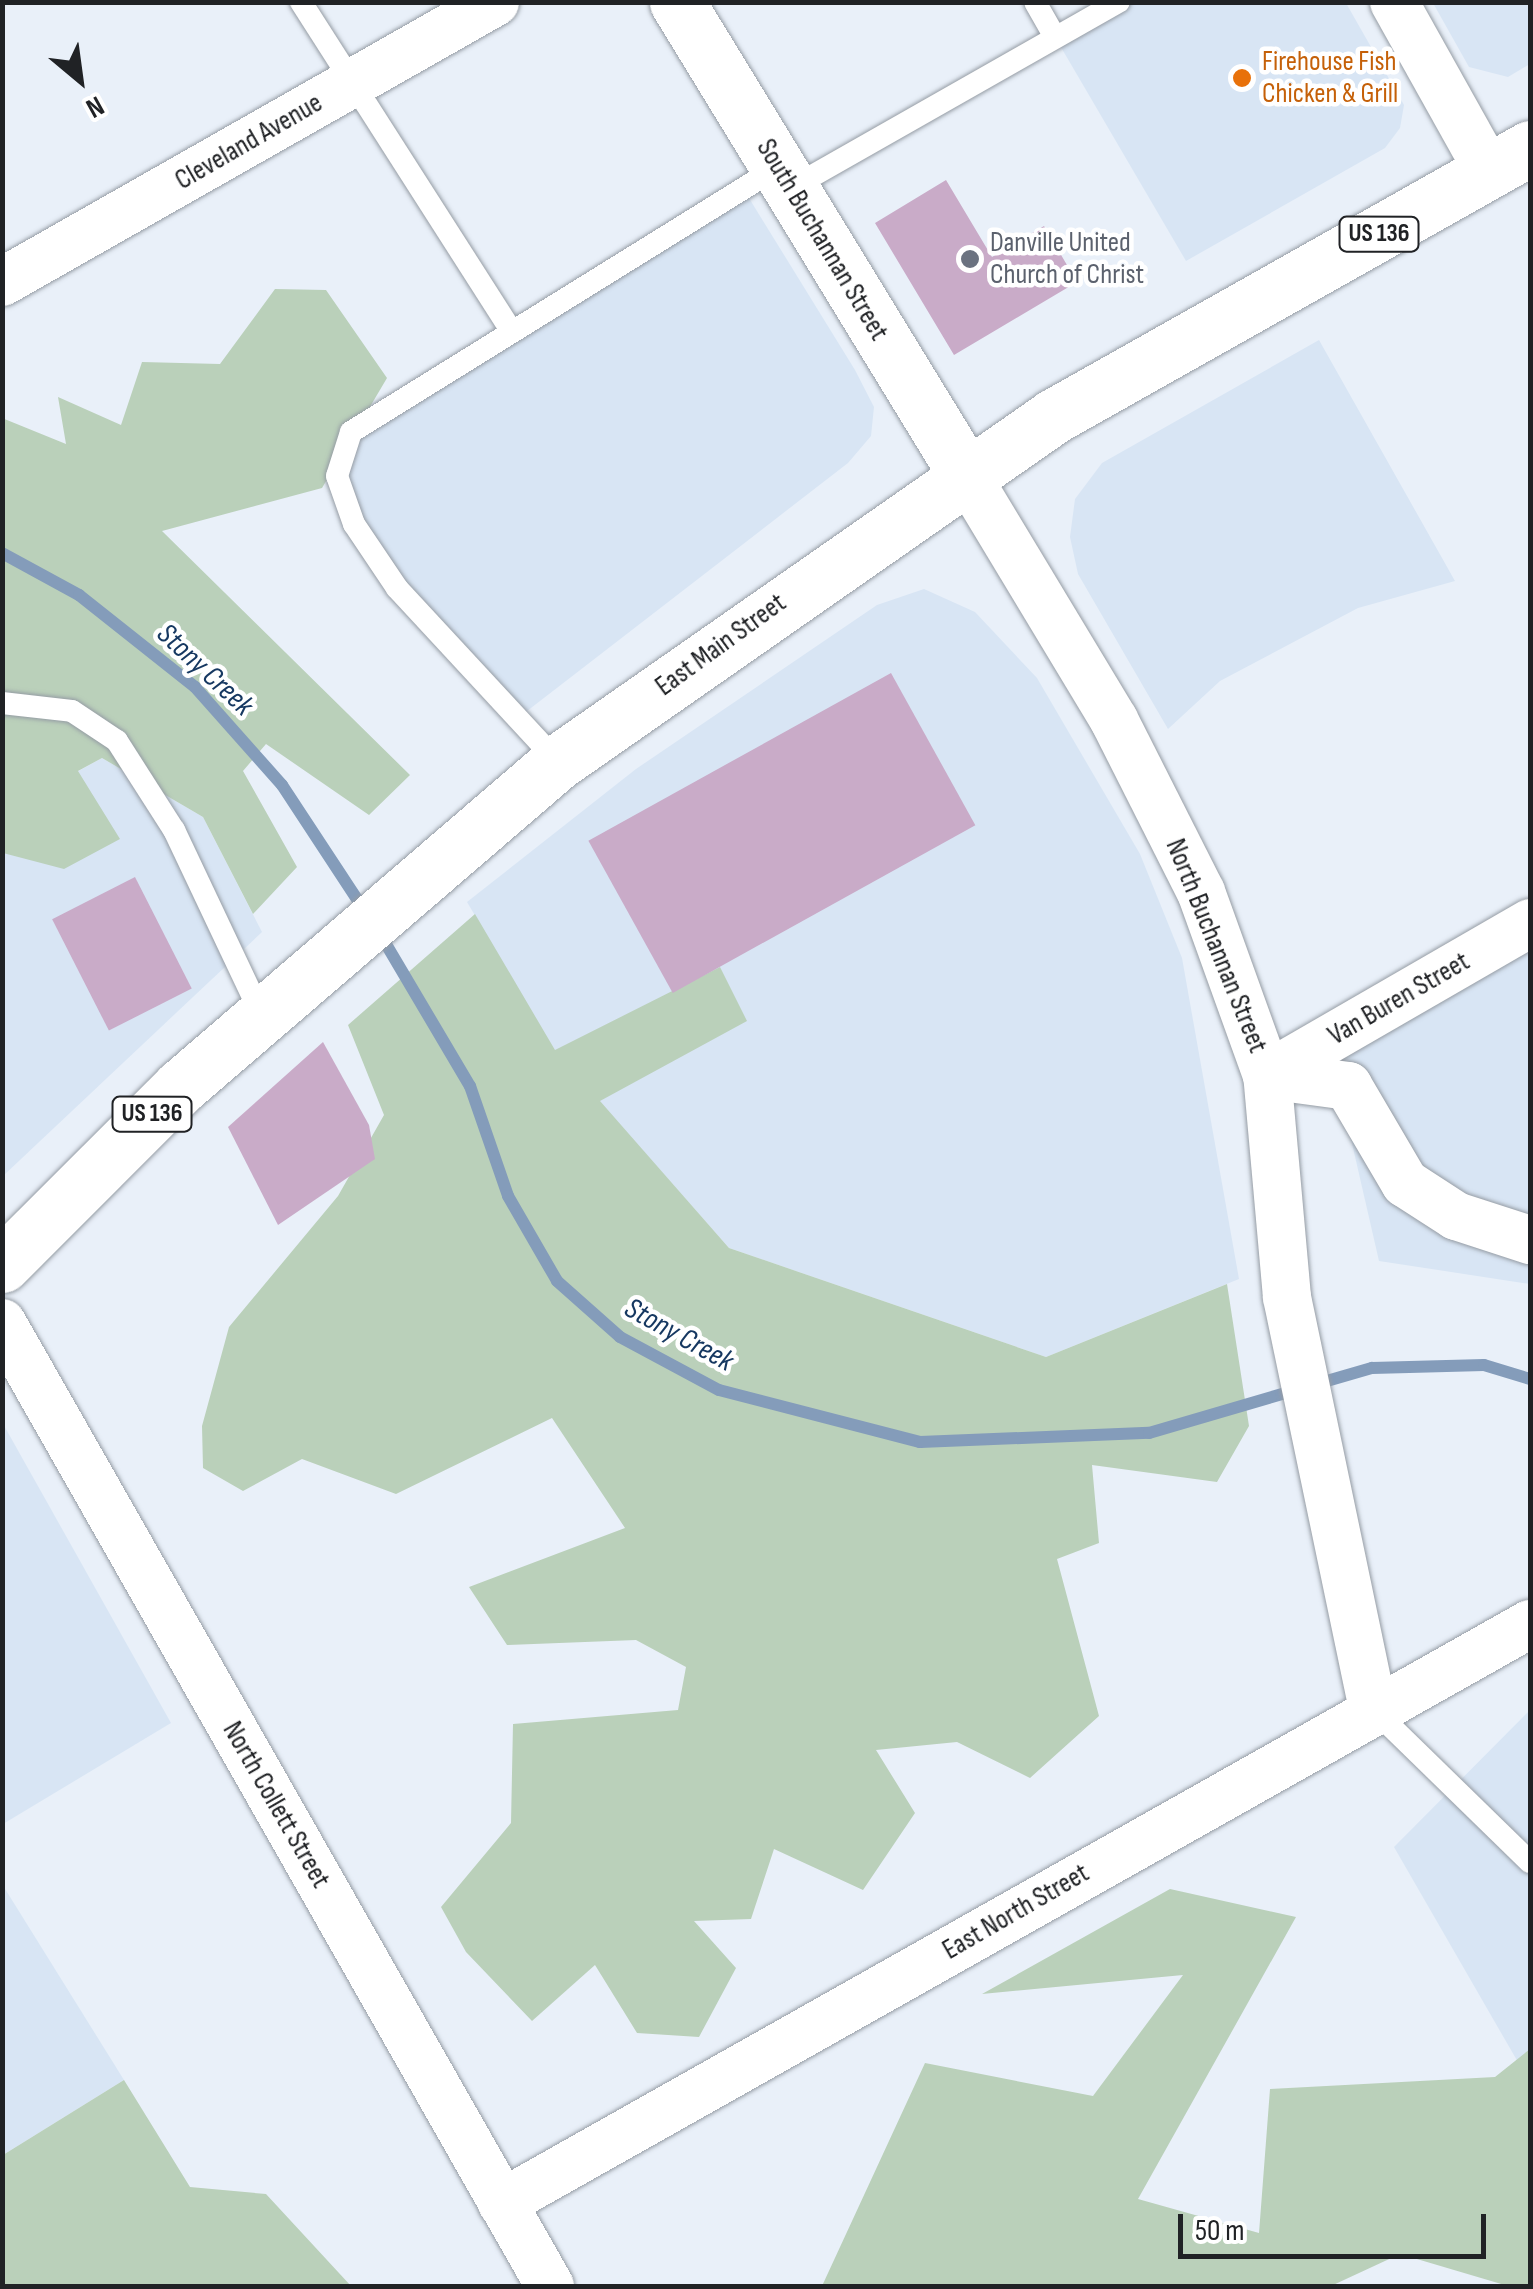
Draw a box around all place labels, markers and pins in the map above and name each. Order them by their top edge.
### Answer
place label: Firehouse Fish Chicken & Grill [1262,45,1398,111]
marker: Firehouse Fish Chicken & Grill [1231,67,1253,89]
place label: Danville United Church of Christ [990,226,1144,292]
marker: Danville United Church of Christ [959,248,981,270]

